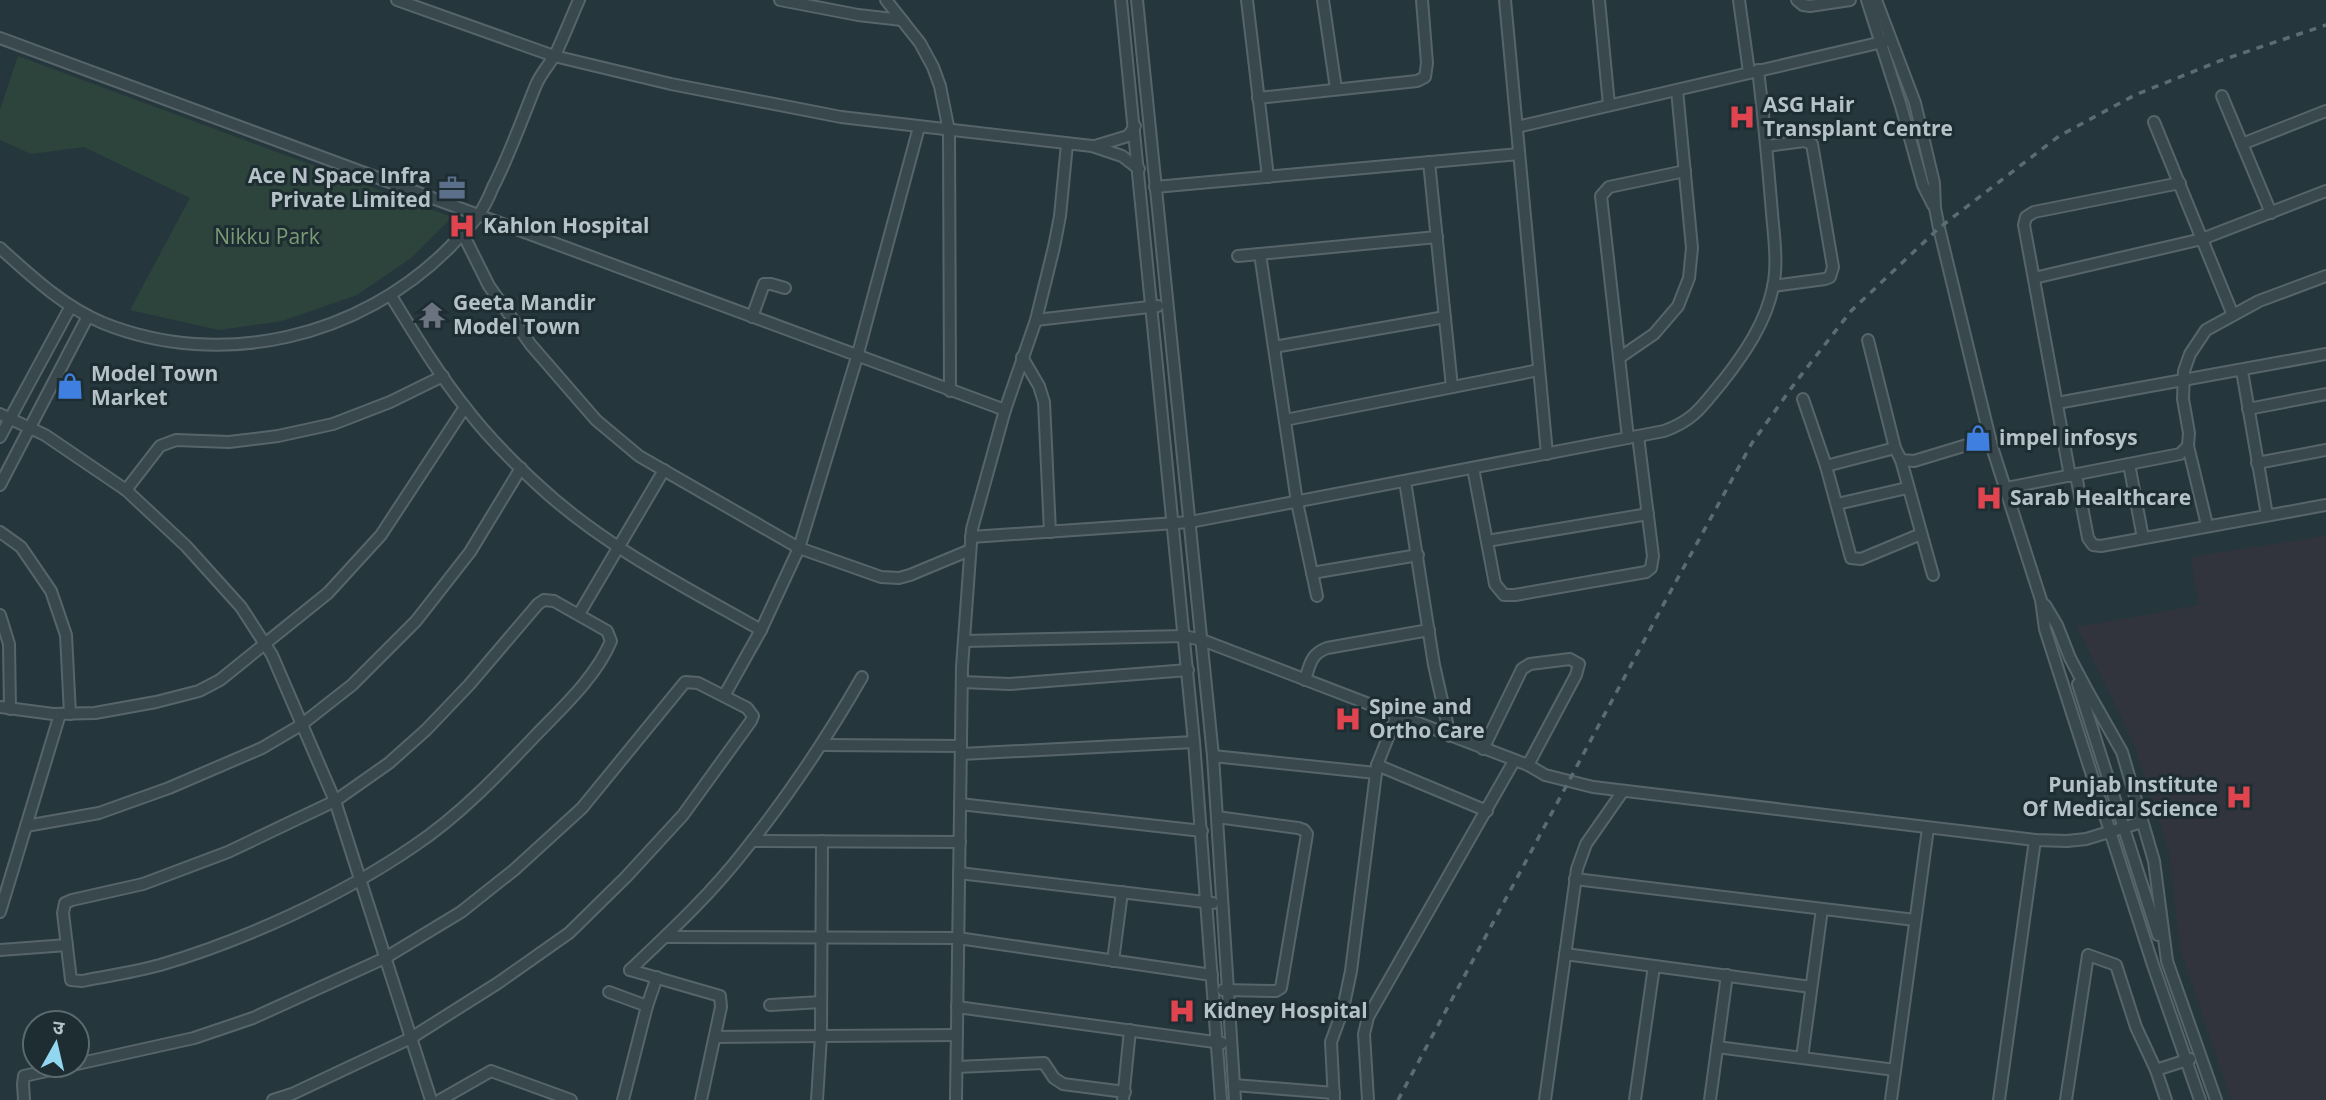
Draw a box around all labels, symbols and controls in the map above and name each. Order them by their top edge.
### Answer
place label: ASG Hair Transplant Centre [1763,90,1953,142]
hospital icon: ASG Hair Transplant Centre [1727,102,1757,132]
place label: Ace N Space Infra Private Limited [248,161,431,213]
office icon: Ace N Space Infra Private Limited [437,173,467,203]
hospital icon: Kahlon Hospital [447,211,477,241]
place label: Kahlon Hospital [483,211,650,239]
park label: Nikku Park [214,222,320,250]
place label: Geeta Mandir Model Town [453,288,596,340]
temple icon: Geeta Mandir Model Town [417,300,447,330]
place label: Model Town Market [91,359,218,411]
shop icon: Model Town Market [55,371,85,401]
shop icon: impel infosys [1963,423,1993,453]
place label: impel infosys [1999,423,2138,451]
hospital icon: Sarab Healthcare [1974,483,2004,513]
place label: Sarab Healthcare [2010,483,2191,511]
place label: Spine and Ortho Care [1369,692,1485,744]
hospital icon: Spine and Ortho Care [1333,704,1363,734]
place label: Punjab Institute Of Medical Science [2022,770,2218,822]
hospital icon: Punjab Institute Of Medical Science [2224,782,2254,812]
hospital icon: Kidney Hospital [1167,996,1197,1026]
place label: Kidney Hospital [1203,996,1368,1024]
north arrow [21,1009,91,1079]
text: उ [51,1014,67,1041]

